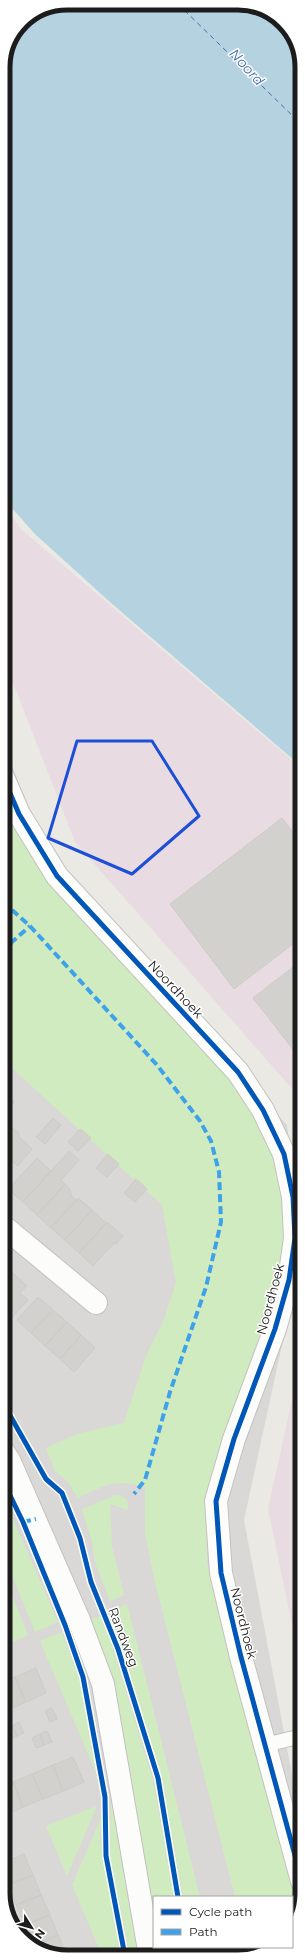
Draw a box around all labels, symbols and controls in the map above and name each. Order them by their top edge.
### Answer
water label: Noord [226,45,269,90]
street label: Noordhoek [145,957,207,1021]
street label: Noordhoek [253,1261,287,1336]
street label: Noordhoek [227,1585,261,1661]
street label: Randweg [105,1605,143,1669]
legend [153,1896,293,1948]
text: Cycle path [189,1904,252,1919]
north arrow [12,1908,52,1948]
text: Path [189,1924,218,1939]
text: N [32,1926,48,1942]

